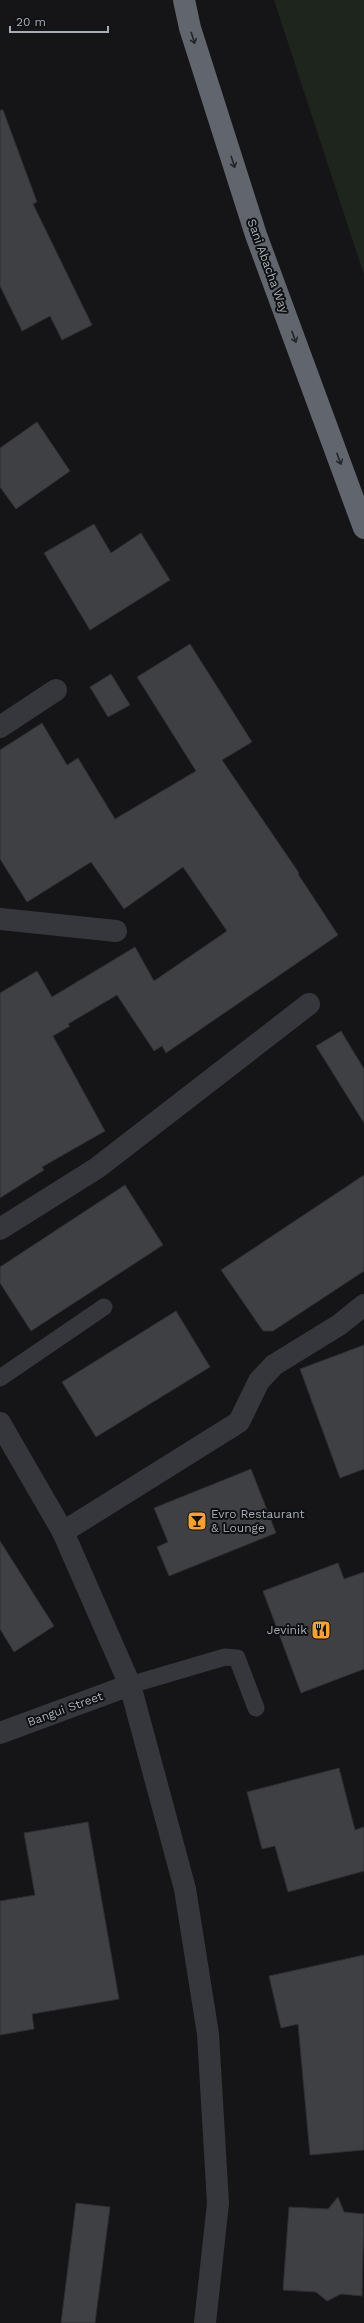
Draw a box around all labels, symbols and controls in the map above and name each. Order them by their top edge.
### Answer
scale bar [10,8,108,34]
text: 20 m [16,15,46,29]
one-way arrow [190,31,197,44]
one-way arrow [229,155,237,167]
street label: Sani Abacha Way [244,217,292,316]
one-way arrow [290,331,298,343]
one-way arrow [335,453,343,465]
place label: Evro Restaurant & Lounge [211,1507,305,1535]
bar icon: Evro Restaurant & Lounge [186,1510,208,1532]
restaurant icon: Jevinik [310,1619,332,1641]
place label: Jevinik [267,1623,307,1637]
street label: Bangui Street [25,1689,105,1729]

